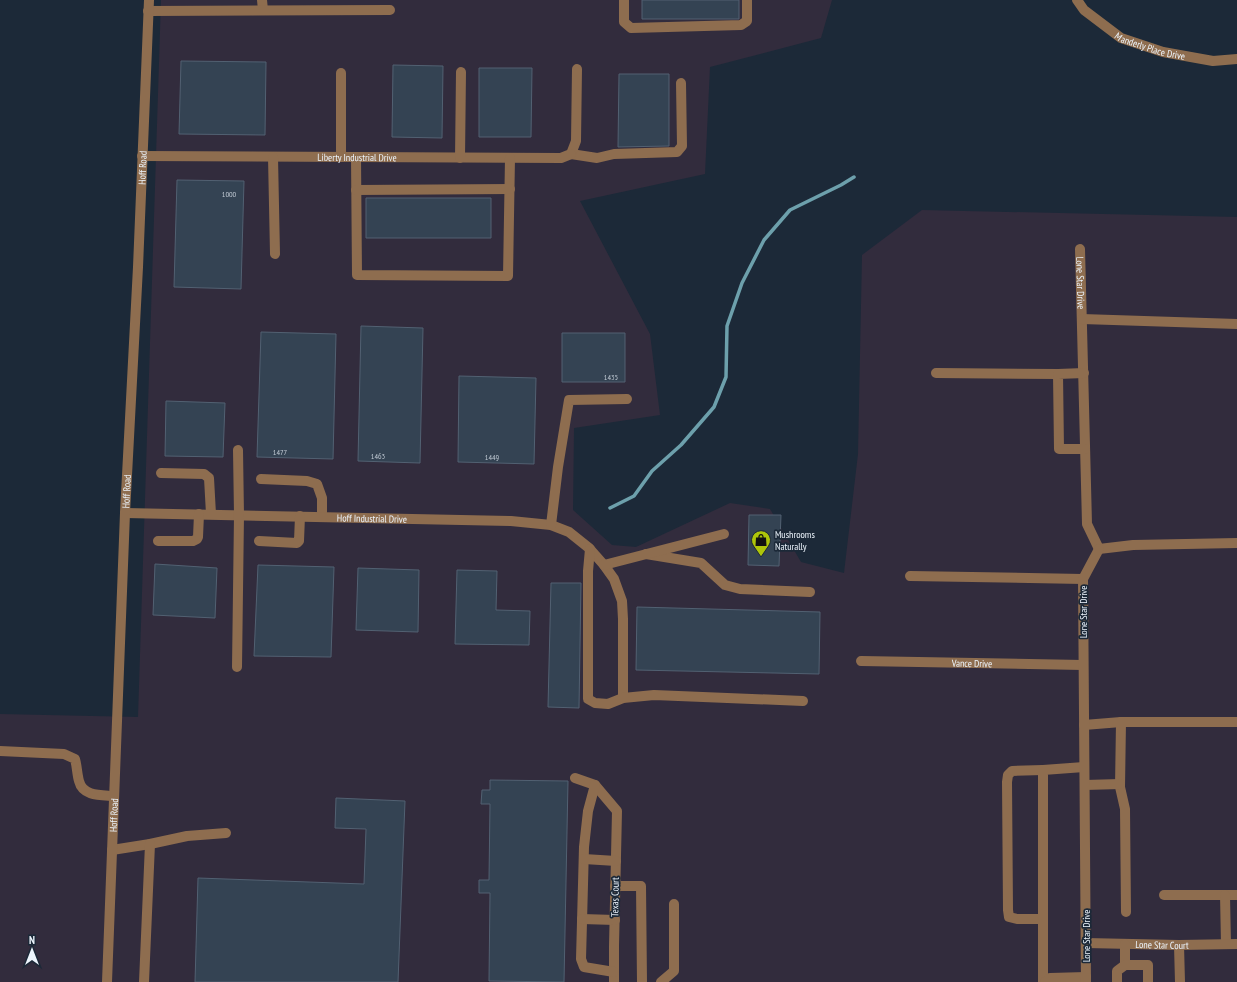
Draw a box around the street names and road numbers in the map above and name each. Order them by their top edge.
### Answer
street label: Manderly Place Drive [1112,29,1186,62]
street label: Liberty Industrial Drive [317,150,397,164]
street label: Hoff Road [135,151,149,185]
street label: Lone Star Drive [1074,256,1088,310]
street label: Hoff Road [119,474,134,509]
street label: Hoff Industrial Drive [337,511,407,525]
street label: Lone Star Drive [1077,586,1090,638]
street label: Vance Drive [951,656,992,670]
street label: Hoff Road [106,798,121,832]
street label: Texas Court [608,877,622,917]
street label: Lone Star Drive [1080,910,1093,962]
street label: Lone Star Court [1135,938,1189,952]

